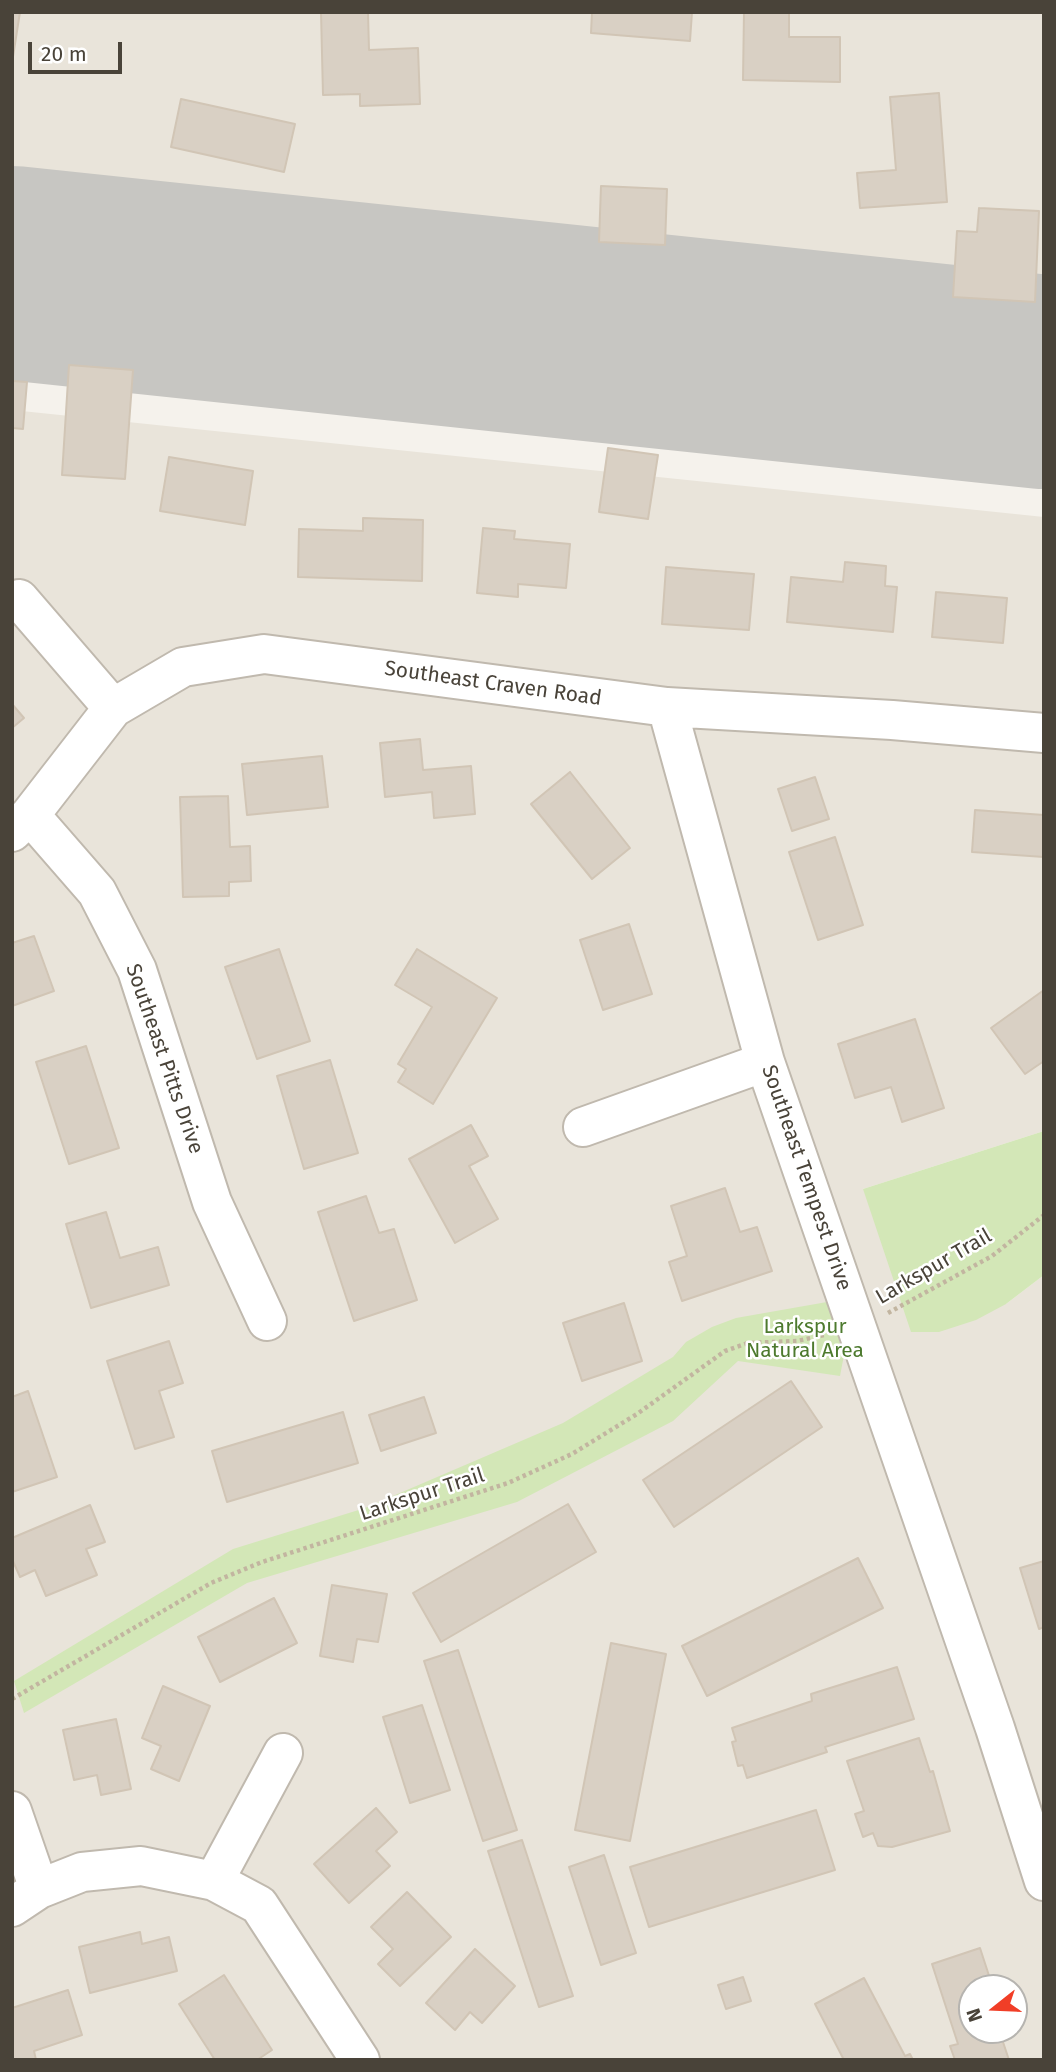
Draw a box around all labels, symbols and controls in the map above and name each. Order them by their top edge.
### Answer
scale bar [32,28,126,72]
text: 20 m [41,41,87,67]
street label: Southeast Craven Road [383,656,603,712]
street label: Southeast Pitts Drive [120,961,208,1157]
street label: Southeast Tempest Drive [756,1062,856,1294]
street label: Larkspur Trail [872,1224,996,1310]
park label: Larkspur Natural Area [746,1314,864,1364]
street label: Larkspur Trail [356,1463,488,1527]
north arrow [958,1974,1028,2044]
text: N [962,2005,987,2025]

